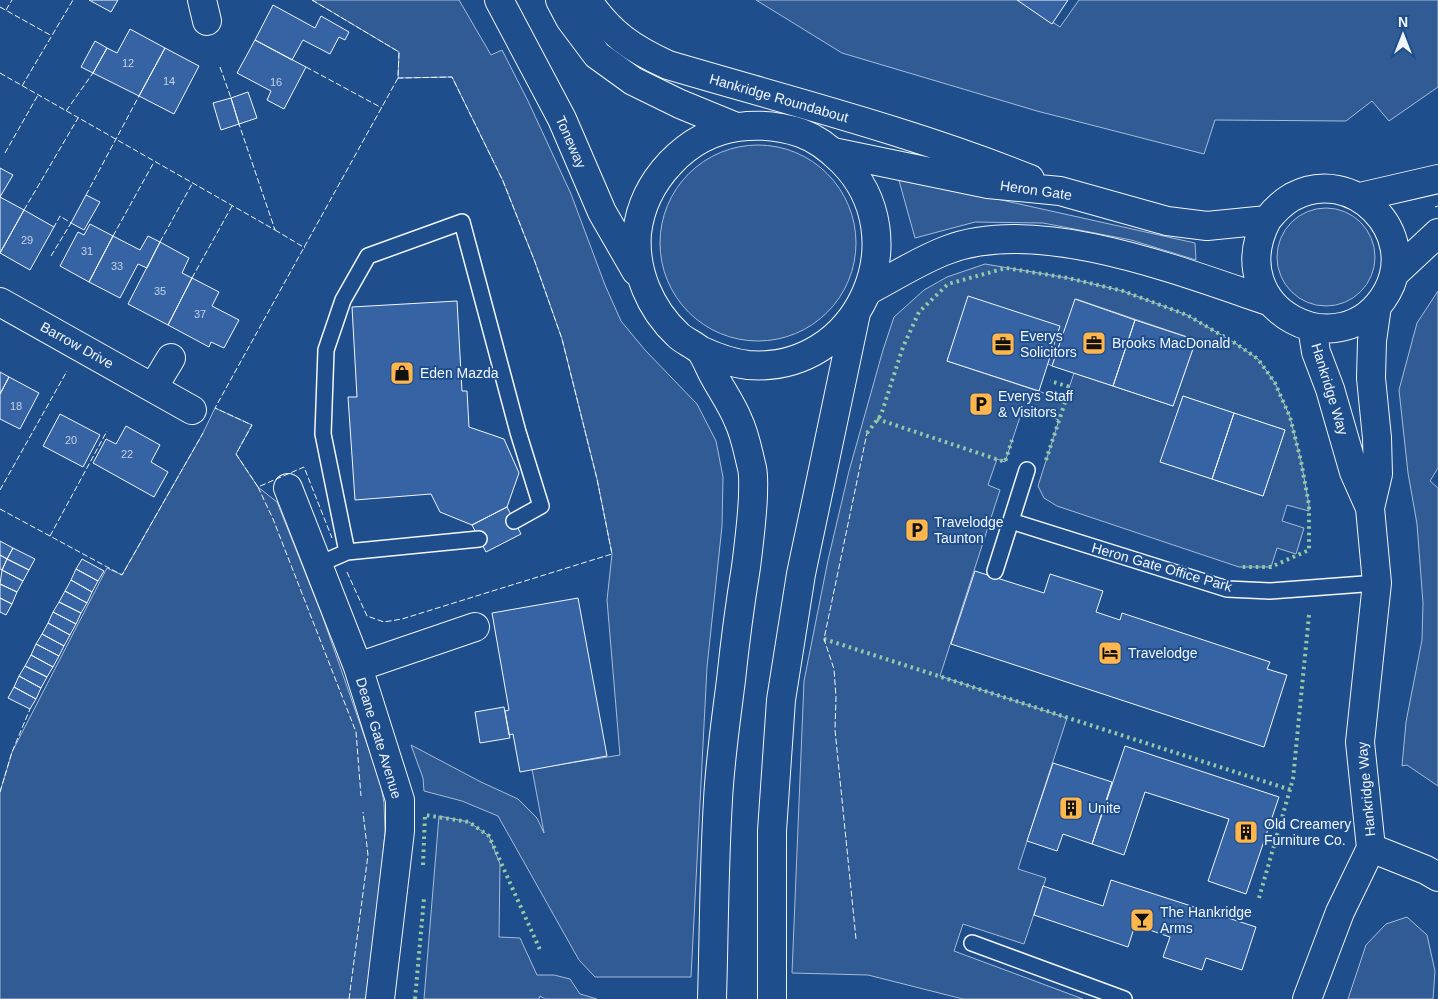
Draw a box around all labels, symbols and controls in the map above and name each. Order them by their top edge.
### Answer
north arrow [1378,10,1428,60]
text: N [1398,14,1408,30]
house number: 12 [122,57,134,69]
street label: Hankridge Roundabout [708,70,851,126]
house number: 14 [163,75,175,87]
house number: 16 [270,76,282,88]
street label: Toneway [552,114,590,170]
street label: Heron Gate [999,177,1073,203]
house number: 29 [21,234,33,246]
house number: 31 [81,245,93,257]
house number: 33 [111,260,123,272]
house number: 35 [154,285,166,297]
house number: 37 [194,308,206,320]
street label: Barrow Drive [38,318,116,372]
place label: Everys Solicitors [1020,328,1077,360]
office icon: Brooks MacDonald [1081,330,1107,356]
office icon: Everys Solicitors [990,331,1016,357]
place label: Brooks MacDonald [1112,335,1230,351]
street label: Hankridge Way [1308,341,1352,437]
shop icon: Eden Mazda [389,360,415,386]
place label: Eden Mazda [420,365,499,381]
place label: Everys Staff & Visitors [998,388,1073,420]
parking icon: Everys Staff & Visitors [968,391,994,417]
house number: 18 [10,400,22,412]
house number: 20 [65,434,77,446]
house number: 22 [121,448,133,460]
place label: Travelodge Taunton [934,514,1004,546]
parking icon: Travelodge Taunton [904,517,930,543]
street label: Heron Gate Office Park [1090,539,1235,595]
hotel icon: Travelodge [1097,640,1123,666]
place label: Travelodge [1128,645,1198,661]
street label: Deane Gate Avenue [353,675,405,801]
street label: Hankridge Way [1354,741,1378,837]
building icon: Unite [1058,795,1084,821]
place label: Unite [1088,800,1121,816]
place label: Old Creamery Furniture Co. [1264,816,1351,848]
building icon: Old Creamery Furniture Co. [1233,819,1259,845]
place label: The Hankridge Arms [1160,904,1252,936]
bar icon: The Hankridge Arms [1129,907,1155,933]

